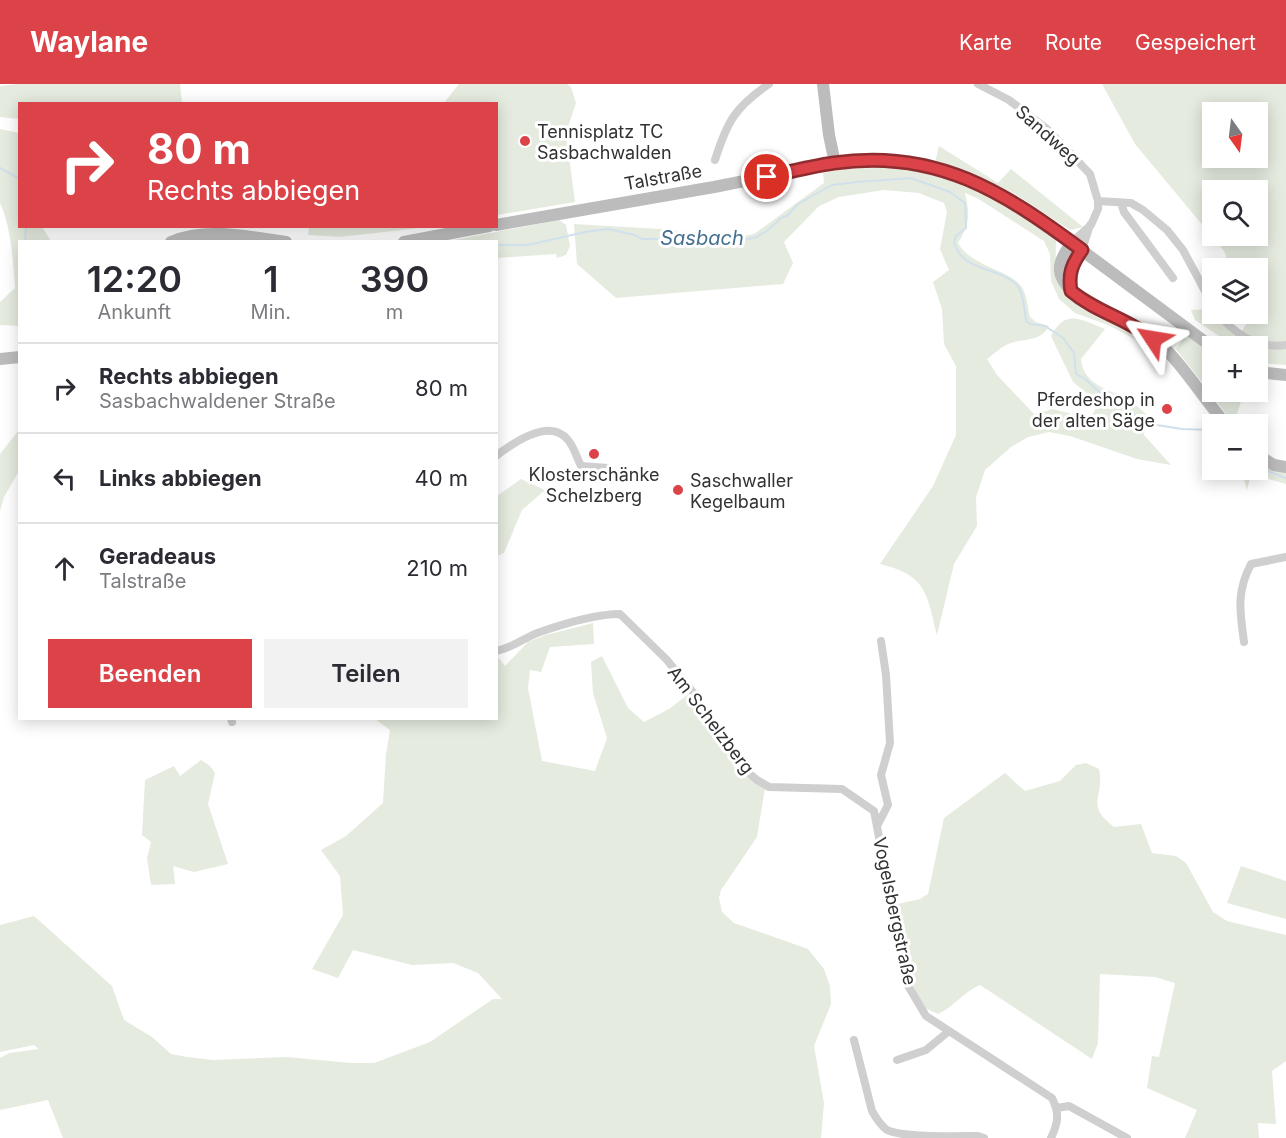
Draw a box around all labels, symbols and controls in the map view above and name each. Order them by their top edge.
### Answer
text: Waylane [30,25,148,59]
text: Karte [959,30,1012,55]
text: Route [1045,30,1102,55]
text: Gespeichert [1135,30,1256,55]
street label: Sandweg [1012,101,1084,169]
north arrow [1202,102,1268,168]
map controls [1202,102,1268,480]
place label: Tennisplatz TC Sasbachwalden [537,121,672,163]
text: 80 m [147,123,251,174]
icon: right [48,126,126,204]
marker: Tennisplatz TC Sasbachwalden [518,134,532,148]
pin [741,151,792,202]
street label: Talstraße [622,160,704,194]
icon: arrive [750,160,783,193]
text: Rechts abbiegen [147,174,360,207]
button: search [1202,180,1268,246]
water label: Sasbach [660,226,744,250]
text: 12:20 [87,257,182,301]
text: 1 [263,257,278,301]
text: 390 [360,257,429,301]
button: layers [1202,258,1268,324]
text: Ankunft [98,300,171,324]
text: Min. [251,300,291,324]
text: m [386,300,403,324]
position arrow [1121,307,1185,371]
button: + [1202,336,1268,402]
text: Rechts abbiegen [99,363,279,389]
icon: right [48,372,81,405]
text: 80 m [415,375,468,401]
text: Sasbachwaldener Straße [99,389,336,413]
place label: Pferdeshop in der alten Säge [1032,389,1155,431]
marker: Pferdeshop in der alten Säge [1160,402,1174,416]
button: − [1202,414,1268,480]
marker: Klosterschänke Schelzberg [587,447,601,461]
icon: left [48,462,81,495]
place label: Klosterschänke Schelzberg [529,464,659,506]
text: Links abbiegen [99,465,262,491]
text: 40 m [414,465,468,491]
place label: Saschwaller Kegelbaum [690,470,793,512]
marker: Saschwaller Kegelbaum [671,483,685,497]
text: Geradeaus [99,543,216,569]
icon: ahead [48,552,81,585]
text: 210 m [406,555,468,581]
text: Talstraße [99,569,186,593]
button: Beenden [48,639,252,708]
button: Teilen [264,639,468,708]
street label: Am Schelzberg [664,662,758,778]
street label: Vogelsbergstraße [869,835,921,987]

